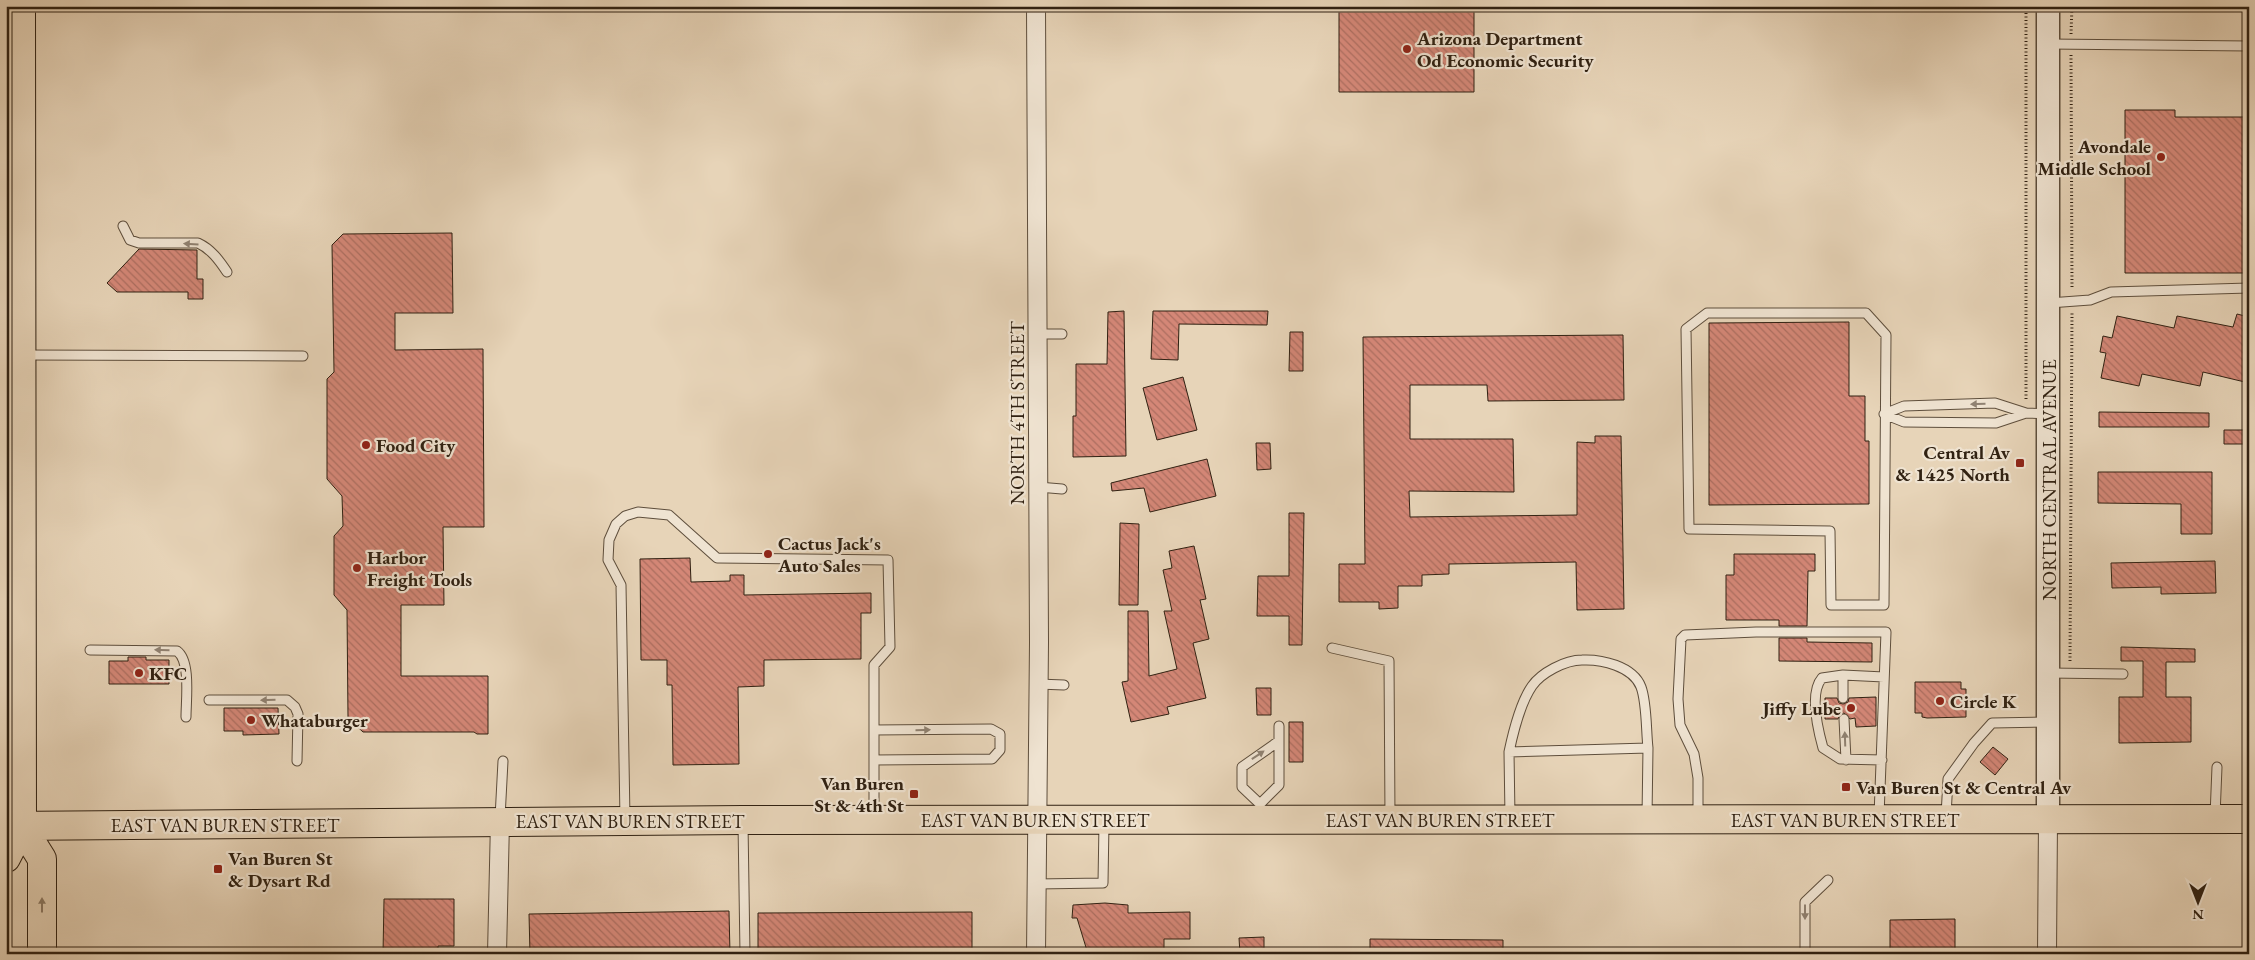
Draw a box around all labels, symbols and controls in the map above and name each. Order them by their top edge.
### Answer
place label: Arizona Department Od Economic Security [1416,26,1595,73]
marker: Arizona Department Od Economic Security [1401,43,1413,55]
place label: Avondale Middle School [2038,134,2152,181]
marker: Avondale Middle School [2155,151,2167,163]
one-way arrow [182,239,198,247]
street label: NORTH 4TH STREET [1005,321,1030,505]
street label: NORTH CENTRAL AVENUE [2037,359,2062,601]
one-way arrow [1970,400,1986,408]
place label: Food City [376,433,456,458]
marker: Food City [360,439,372,451]
place label: Central Av & 1425 North [1896,440,2011,487]
marker: Central Av & 1425 North [2014,457,2026,469]
place label: Cactus Jack's Auto Sales [777,531,881,578]
place label: Harbor Freight Tools [367,545,472,592]
marker: Cactus Jack's Auto Sales [762,548,774,560]
marker: Harbor Freight Tools [351,562,363,574]
one-way arrow [154,646,170,654]
place label: KFC [149,661,187,686]
marker: KFC [133,667,145,679]
place label: Circle K [1950,689,2017,714]
marker: Circle K [1934,695,1946,707]
one-way arrow [260,696,276,704]
place label: Jiffy Lube [1761,696,1841,721]
marker: Jiffy Lube [1845,702,1857,714]
place label: Whataburger [261,708,368,733]
marker: Whataburger [245,714,257,726]
one-way arrow [915,726,931,734]
one-way arrow [1841,731,1849,747]
one-way arrow [1252,750,1265,760]
place label: Van Buren St & 4th St [814,771,904,818]
place label: Van Buren St & Central Av [1856,775,2072,800]
marker: Van Buren St & Central Av [1840,781,1852,793]
marker: Van Buren St & 4th St [908,788,920,800]
street label: EAST VAN BUREN STREET [920,808,1150,833]
street label: EAST VAN BUREN STREET [1325,808,1555,833]
street label: EAST VAN BUREN STREET [1730,808,1960,833]
street label: EAST VAN BUREN STREET [515,809,745,834]
street label: EAST VAN BUREN STREET [110,813,340,838]
place label: Van Buren St & Dysart Rd [228,846,333,893]
marker: Van Buren St & Dysart Rd [212,863,224,875]
north arrow [2172,878,2222,928]
one-way arrow [38,897,46,913]
one-way arrow [1801,904,1809,920]
text: N [2192,906,2204,924]

